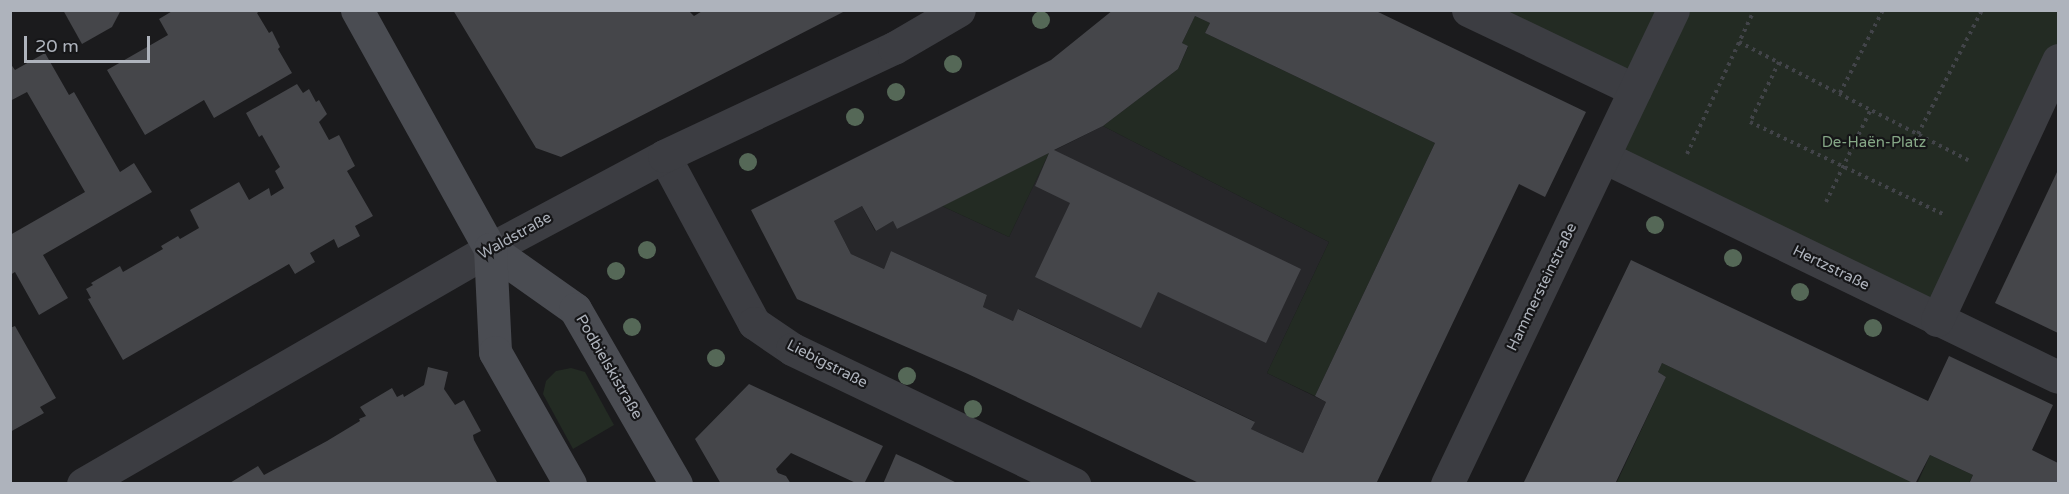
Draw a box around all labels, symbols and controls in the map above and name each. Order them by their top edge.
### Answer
scale bar [27,24,153,62]
text: 20 m [35,35,79,57]
park label: De-Haën-Platz [1822,134,1926,152]
street label: Waldstraße [475,209,555,263]
street label: Hammersteinstraße [1503,220,1581,354]
street label: Hertzstraße [1790,242,1872,294]
street label: Podbielskistraße [572,312,646,422]
street label: Liebigstraße [784,336,870,392]

